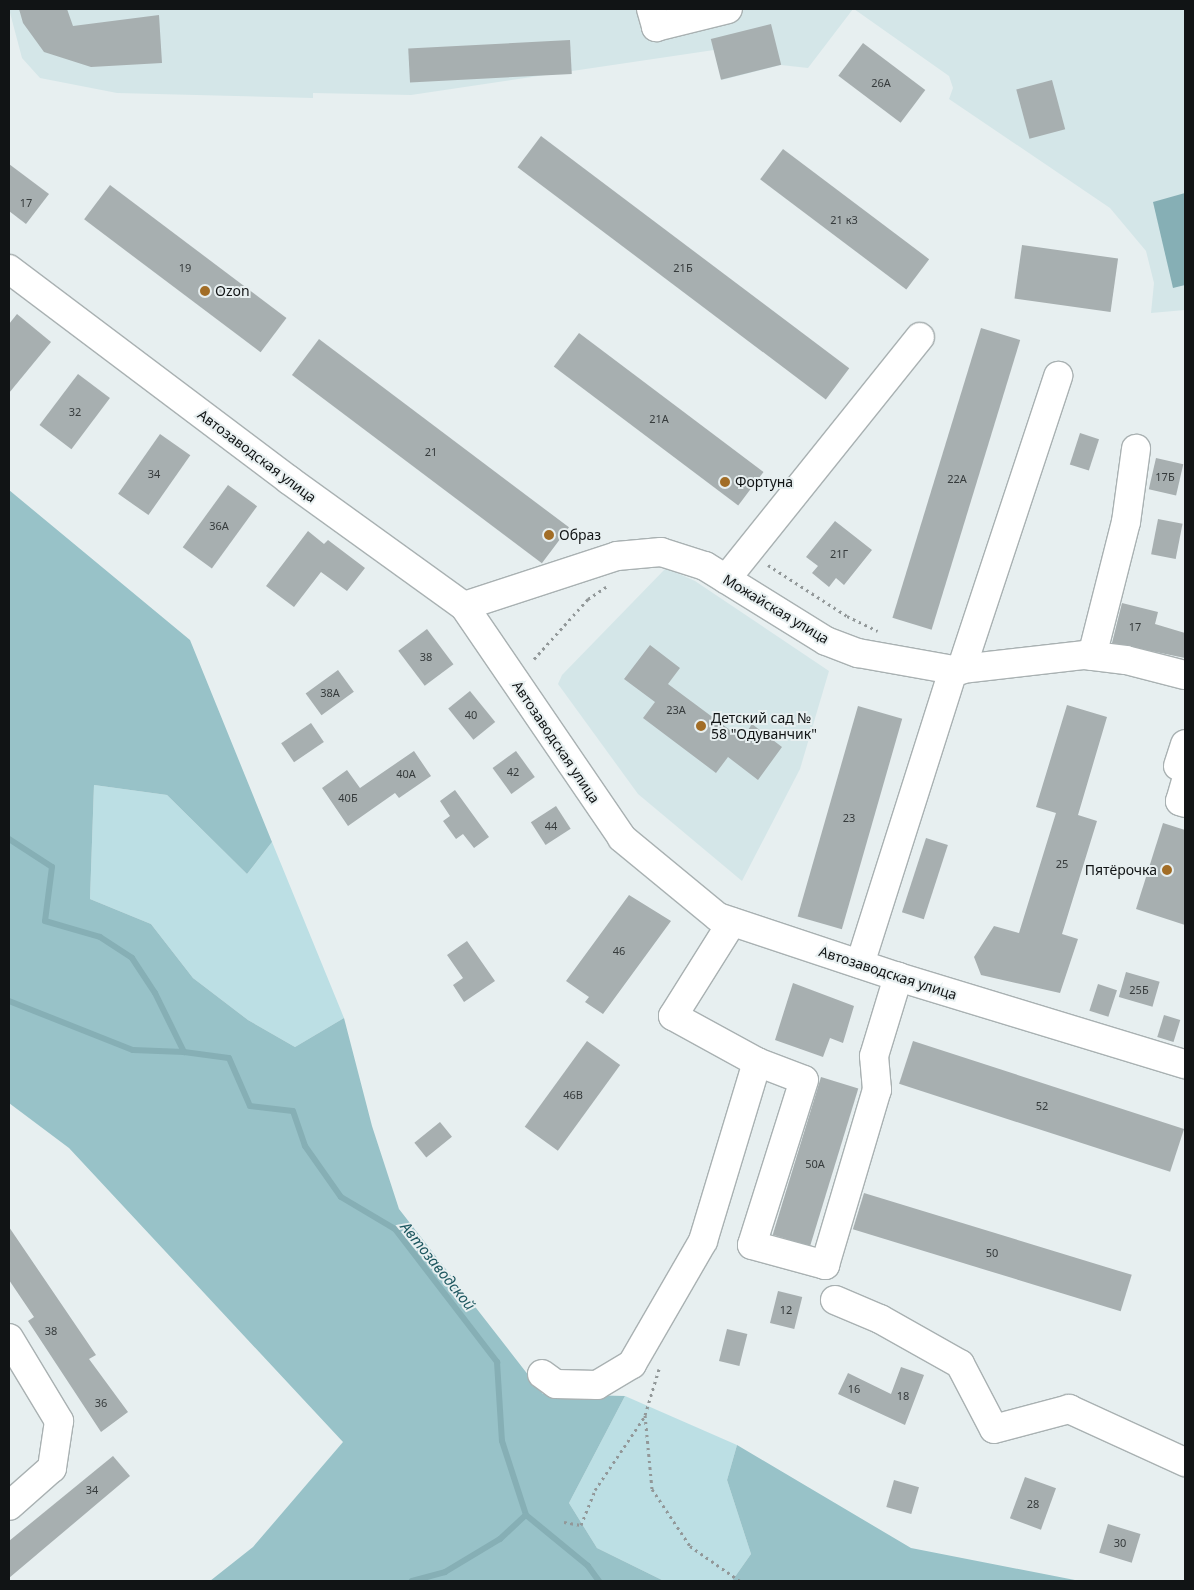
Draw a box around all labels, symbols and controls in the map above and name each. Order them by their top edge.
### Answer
house number: 26А [871,76,891,90]
house number: 17 [20,196,32,210]
house number: 21 к3 [830,213,858,227]
house number: 19 [179,261,191,275]
house number: 21Б [673,261,693,275]
place label: Ozon [215,283,250,299]
marker: Ozon [199,285,211,297]
house number: 32 [69,405,81,419]
street label: Автозаводская улица [195,406,319,506]
house number: 21А [649,412,669,426]
house number: 21 [425,445,437,459]
house number: 34 [148,467,160,481]
house number: 17Б [1155,470,1175,484]
house number: 22А [947,472,967,486]
place label: Фортуна [735,474,793,490]
marker: Фортуна [719,476,731,488]
house number: 36А [209,519,229,533]
place label: Образ [559,527,601,543]
marker: Образ [543,529,555,541]
house number: 21Г [830,547,848,561]
street label: Можайская улица [720,571,832,647]
house number: 17 [1129,620,1141,634]
house number: 38 [420,650,432,664]
street label: Автозаводская улица [509,678,603,806]
house number: 38А [320,686,340,700]
house number: 23А [666,703,686,717]
house number: 40 [465,708,477,722]
place label: Детский сад № 58 "Одуванчик" [711,710,817,742]
marker: Детский сад № 58 "Одуванчик" [695,720,707,732]
house number: 42 [507,765,519,779]
house number: 40А [396,767,416,781]
house number: 40Б [338,791,358,805]
house number: 23 [843,811,855,825]
house number: 44 [545,819,557,833]
house number: 25 [1056,857,1068,871]
place label: Пятёрочка [1085,862,1157,878]
marker: Пятёрочка [1161,864,1173,876]
street label: Автозаводская улица [817,943,959,1003]
house number: 46 [613,944,625,958]
house number: 25Б [1129,983,1149,997]
house number: 46В [563,1088,583,1102]
house number: 52 [1036,1099,1048,1113]
house number: 50А [805,1157,825,1171]
water label: Автозаводской [397,1218,479,1314]
house number: 50 [986,1246,998,1260]
house number: 12 [780,1303,792,1317]
house number: 38 [45,1324,57,1338]
house number: 16 [848,1382,860,1396]
house number: 18 [897,1389,909,1403]
house number: 36 [95,1396,107,1410]
house number: 34 [86,1483,98,1497]
house number: 28 [1027,1497,1039,1511]
house number: 30 [1114,1536,1126,1550]

